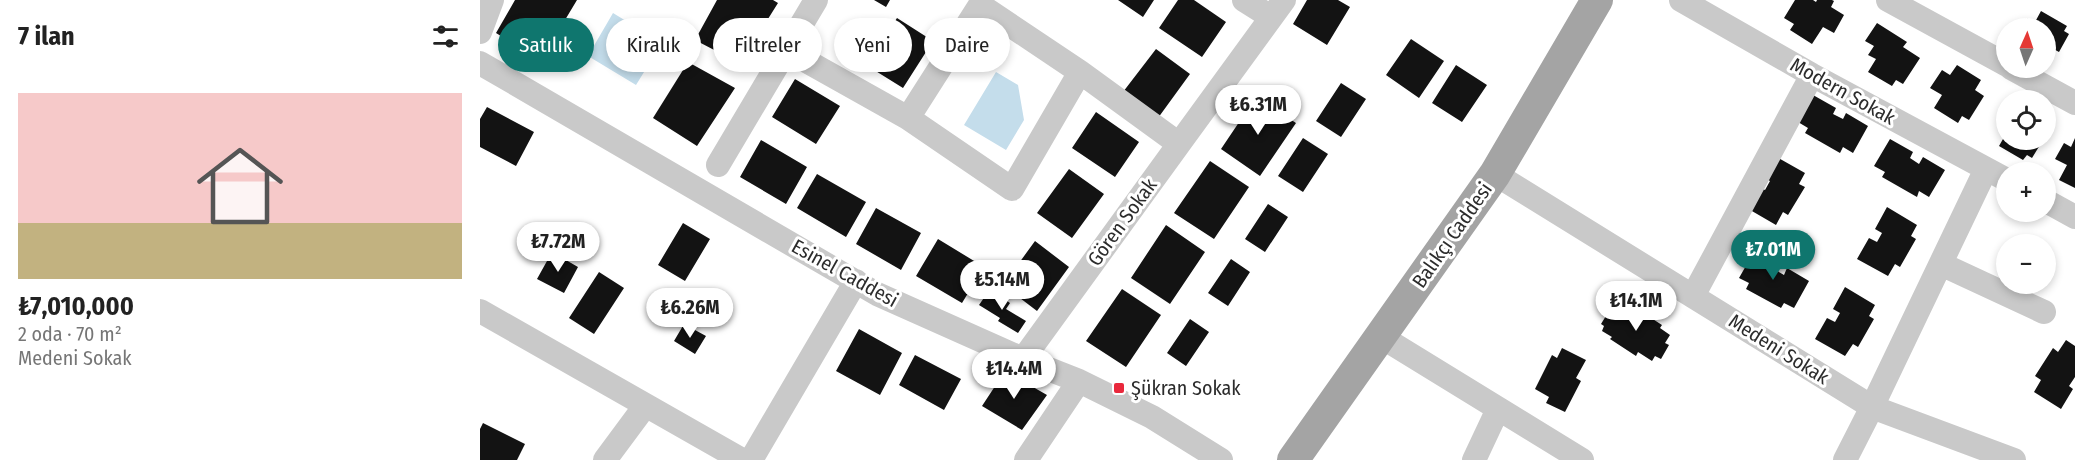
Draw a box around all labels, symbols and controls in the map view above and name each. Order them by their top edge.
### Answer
chip: Satılık [498,18,594,72]
chip: Kiralık [606,18,701,72]
chip: Filtreler [713,18,822,72]
chip: Yeni [834,18,912,72]
chip: Daire [924,18,1010,72]
north arrow [1996,18,2056,78]
map controls [1996,18,2056,294]
icon: filters [429,20,462,53]
text: 7 ilan [18,21,75,52]
street label: Modern Sokak [1786,52,1900,130]
pin: ₺6.31M [1209,85,1307,136]
button: locate [1996,90,2056,150]
text: ₺6.31M [1229,92,1287,116]
icon: home [186,132,294,240]
button: + [1996,162,2056,222]
street label: Gören Sokak [1082,173,1162,270]
street label: Balıkçı Caddesi [1407,178,1497,292]
pin: ₺7.72M [509,222,607,273]
text: ₺7.72M [531,229,585,253]
pin: ₺7.01M [1724,230,1822,281]
street label: Esinel Caddesi [788,234,902,312]
button: − [1996,234,2056,294]
text: ₺7.01M [1745,237,1801,261]
pin: ₺5.14M [953,260,1051,311]
text: ₺5.14M [974,267,1030,291]
pin: ₺14.1M [1587,281,1685,332]
pin: ₺6.26M [641,288,739,339]
text: ₺14.1M [1610,288,1662,312]
text: ₺7,010,000 [18,291,134,322]
text: ₺6.26M [660,295,720,319]
street label: Medeni Sokak [1724,309,1834,390]
text: 2 oda · 70 m² [18,322,122,346]
text: Medeni Sokak [18,346,132,370]
pin: ₺14.4M [965,349,1063,400]
text: ₺14.4M [986,356,1042,380]
place label: Şükran Sokak [1131,376,1241,401]
marker: Şükran Sokak [1112,381,1126,395]

